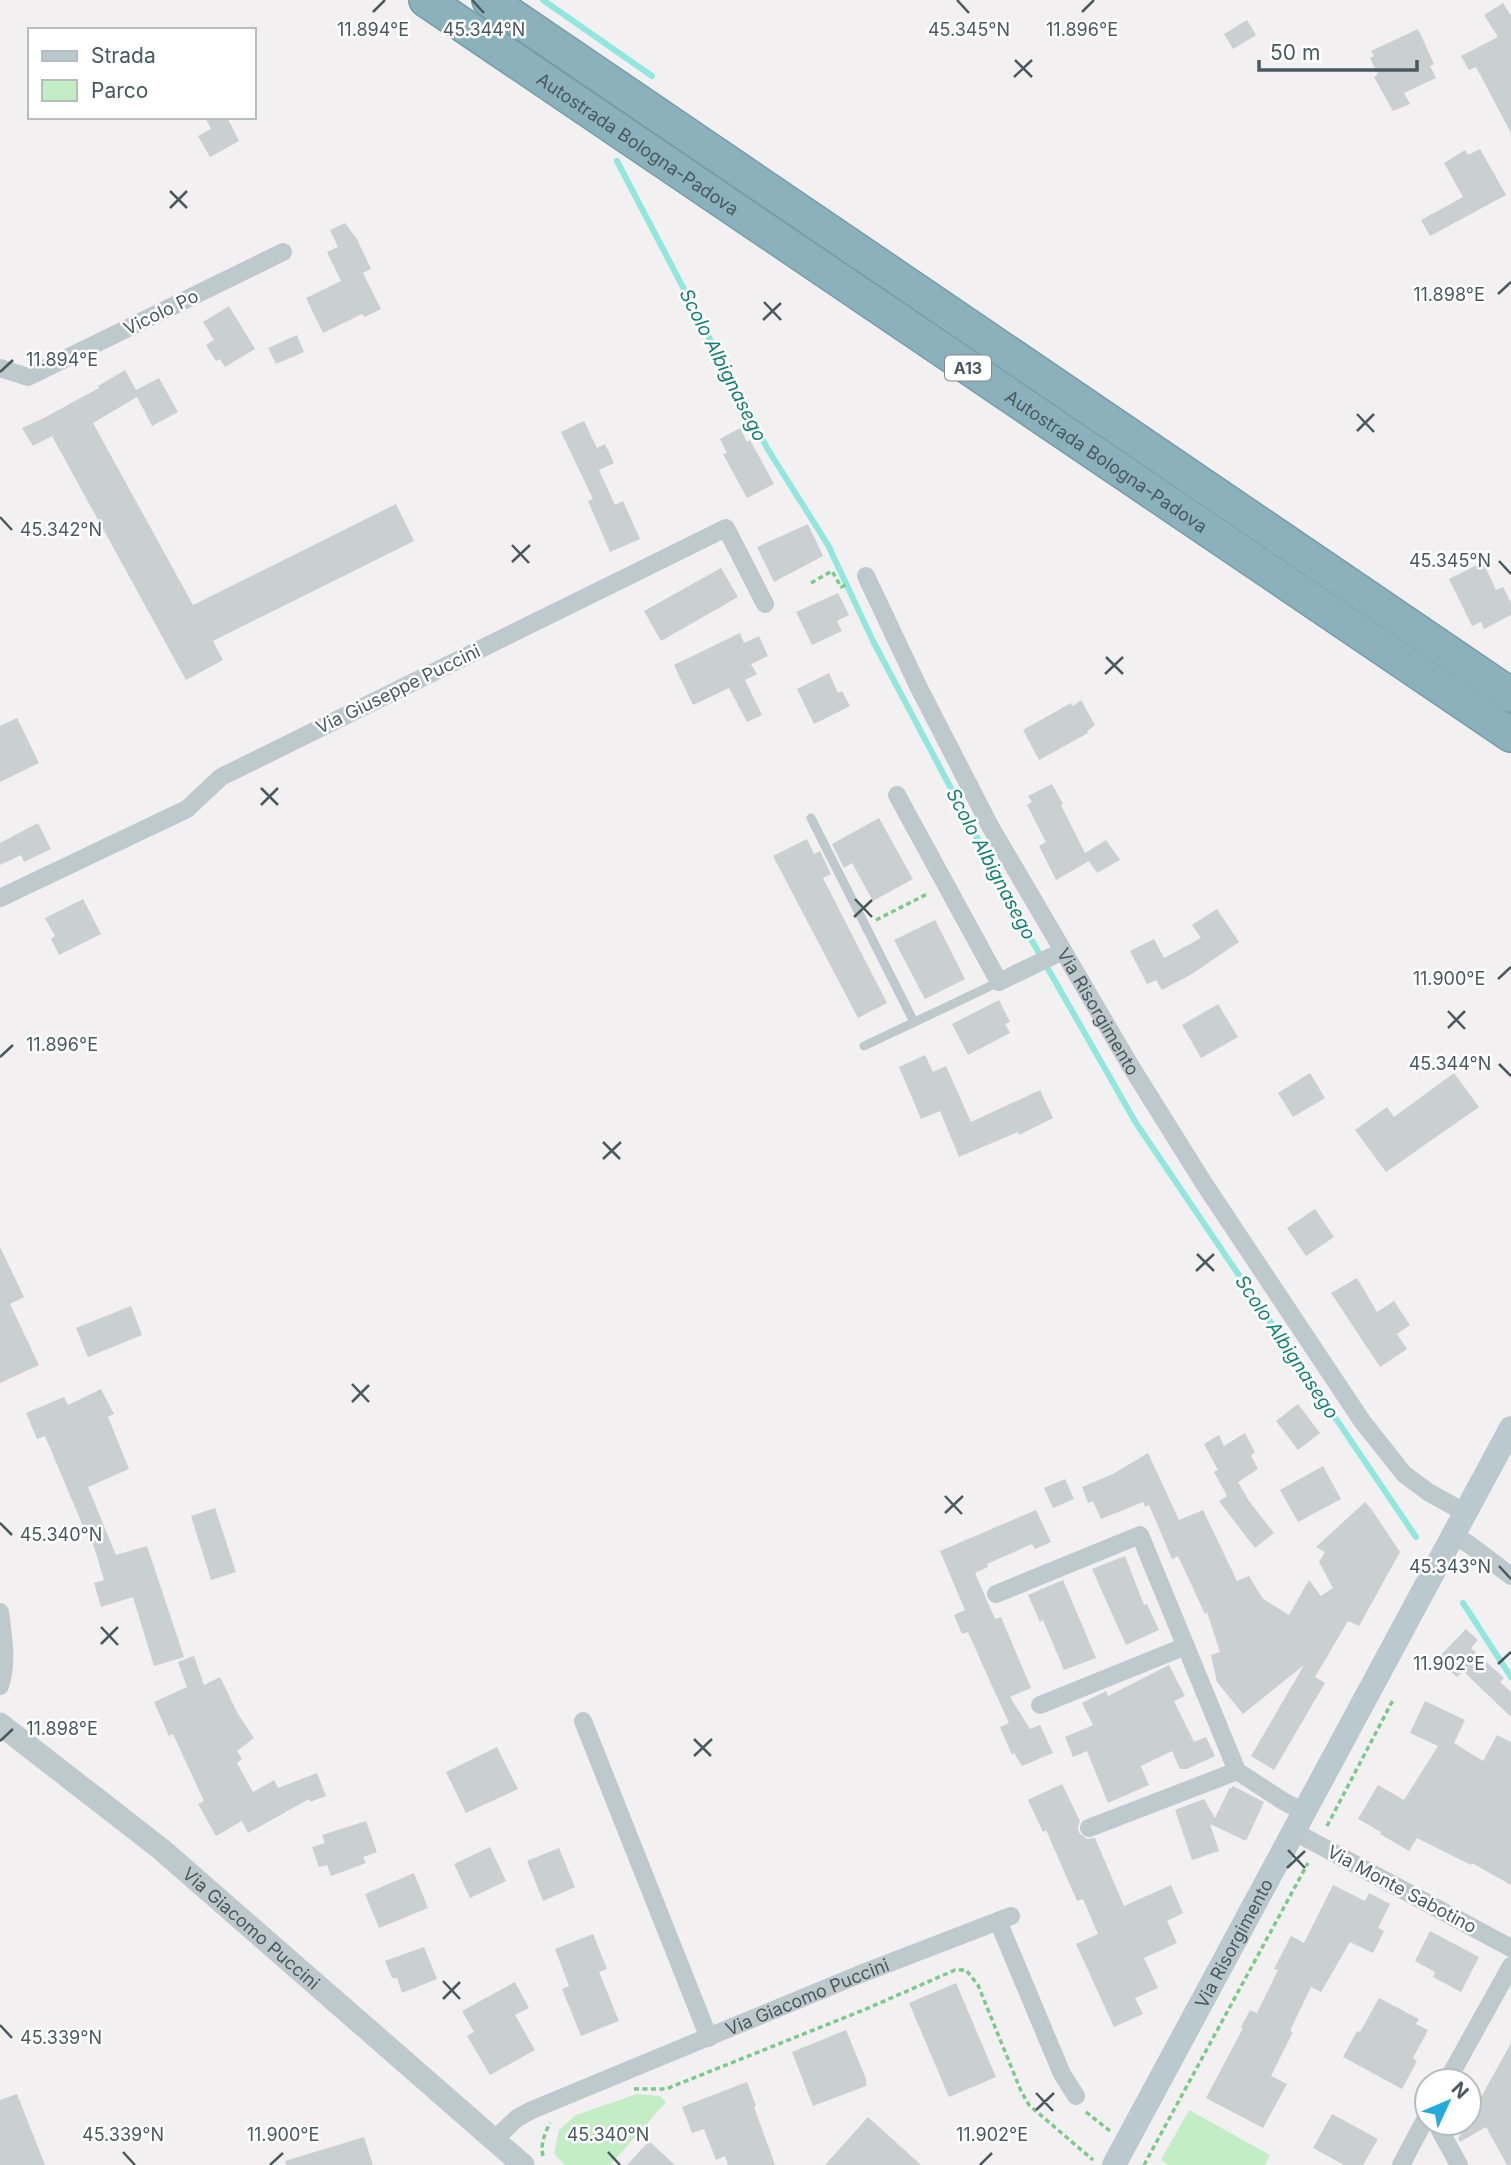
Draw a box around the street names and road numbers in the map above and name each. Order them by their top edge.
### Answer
street label: Autostrada Bologna-Padova [533,68,743,219]
street label: Vicolo Po [120,285,202,339]
road number: A13 [945,356,991,380]
street label: Autostrada Bologna-Padova [1002,385,1211,537]
street label: Via Giuseppe Puccini [312,640,484,738]
street label: Via Risorgimento [1053,944,1144,1079]
street label: Via Monte Sabotino [1324,1841,1480,1937]
street label: Via Giacomo Puccini [179,1863,324,1993]
street label: Via Risorgimento [1190,1875,1277,2011]
street label: Via Giacomo Puccini [722,1954,892,2039]

